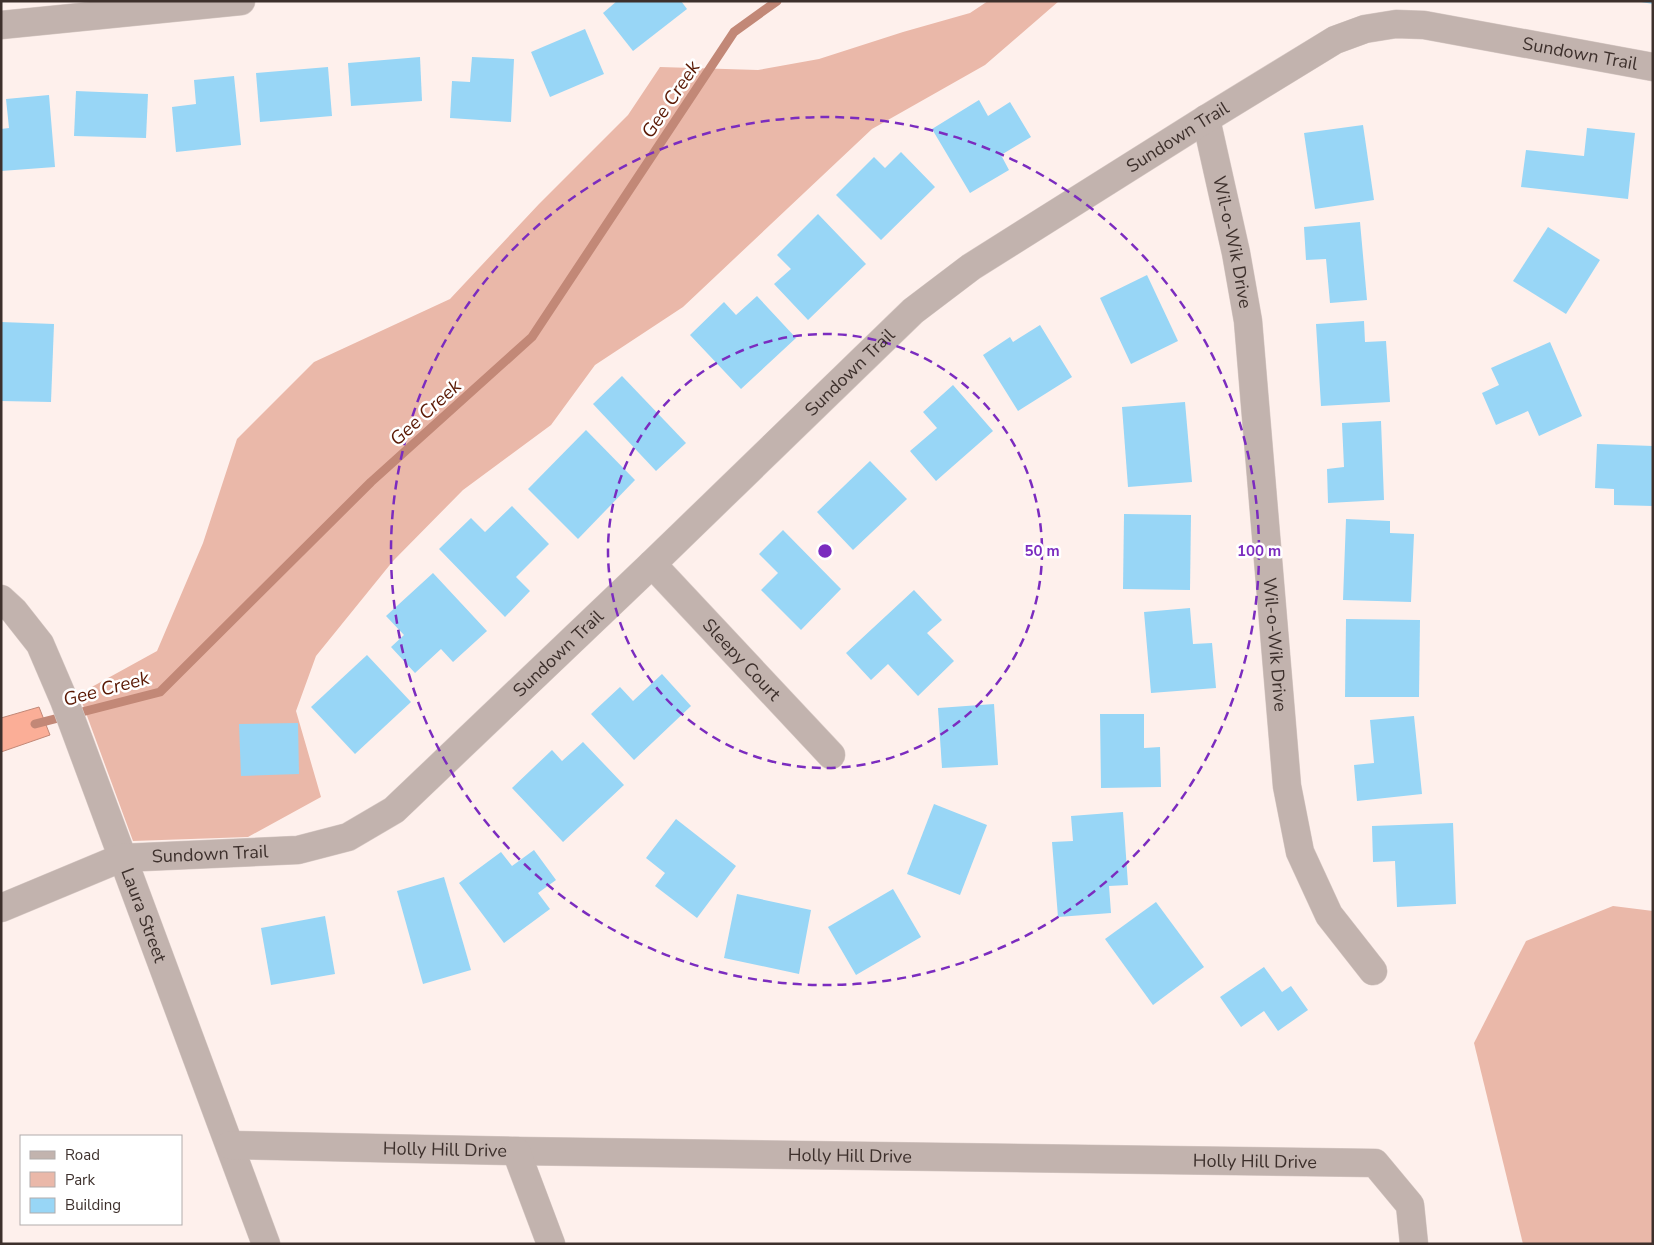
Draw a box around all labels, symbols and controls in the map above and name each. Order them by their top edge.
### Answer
street label: Sundown Trail [1521,31,1640,76]
water label: Gee Creek [635,55,707,143]
street label: Sundown Trail [1122,96,1234,178]
street label: Wil-o-Wik Drive [1207,174,1258,310]
street label: Sundown Trail [799,323,900,422]
water label: Gee Creek [384,373,467,452]
text: 50 m [1024,541,1060,561]
text: 100 m [1237,541,1281,561]
centre of rings [816,542,834,560]
street label: Wil-o-Wik Drive [1258,576,1293,713]
street label: Sundown Trail [508,604,609,702]
street label: Sleepy Court [697,613,787,706]
water label: Gee Creek [60,665,153,713]
street label: Sundown Trail [151,839,269,869]
street label: Laura Street [115,864,173,966]
legend [20,1135,182,1225]
street label: Holly Hill Drive [383,1136,507,1163]
street label: Holly Hill Drive [788,1143,912,1169]
text: Road [65,1145,100,1165]
street label: Holly Hill Drive [1193,1148,1317,1174]
text: Park [65,1170,95,1190]
text: Building [65,1195,121,1215]

